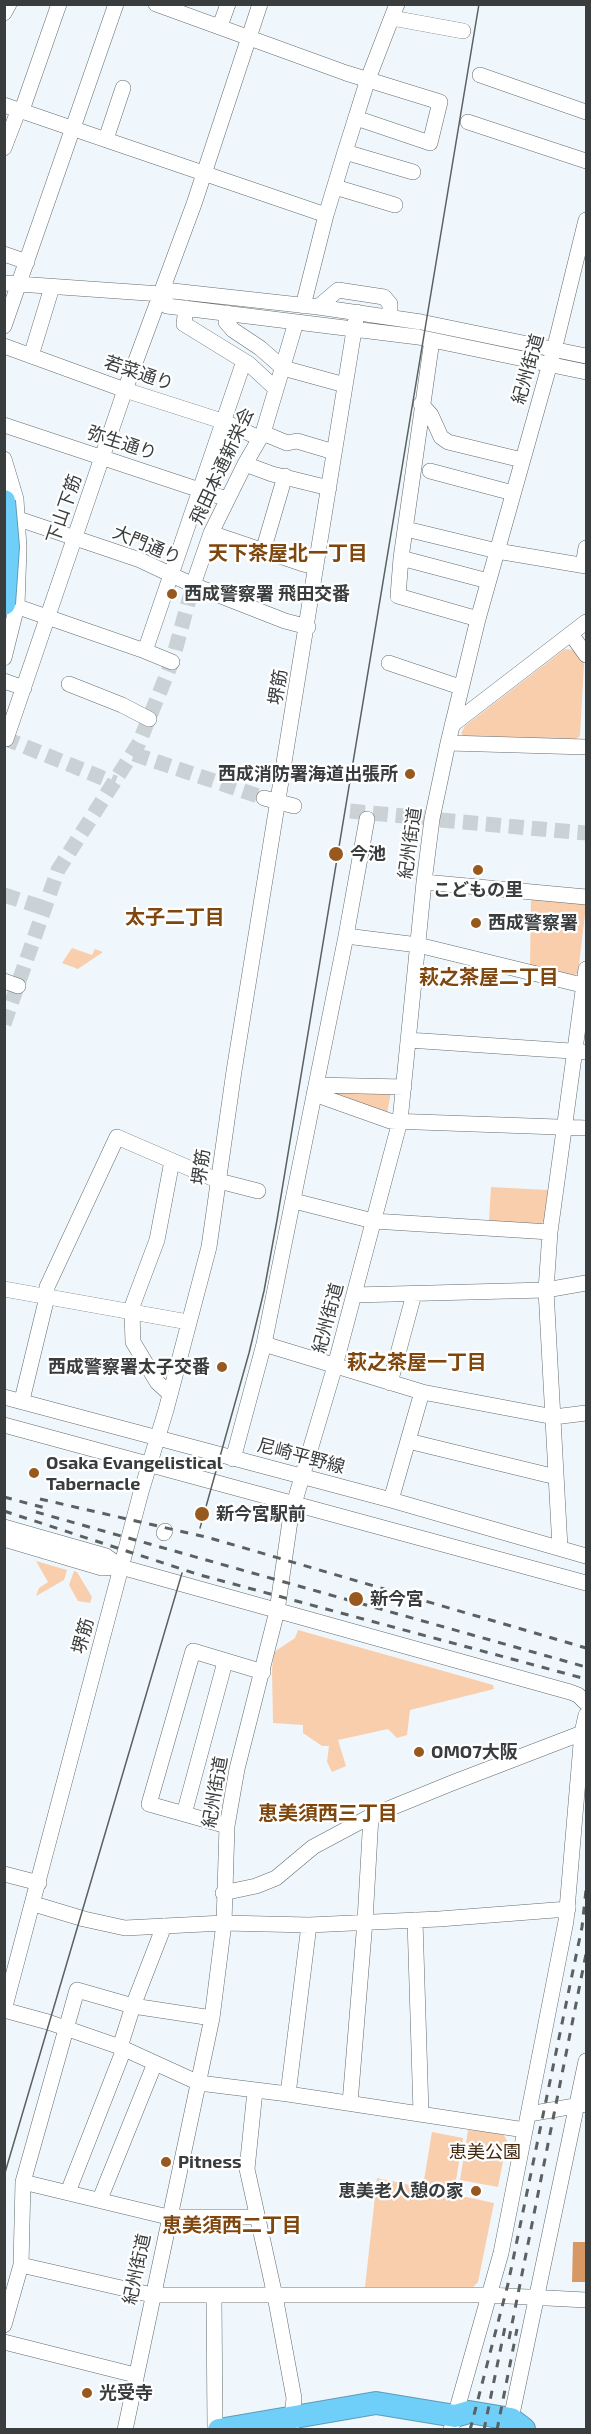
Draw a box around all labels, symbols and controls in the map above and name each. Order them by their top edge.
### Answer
street label: 紀州街道 [508,331,548,407]
street label: 若菜通り [101,351,177,395]
street label: 飛田本通新栄会 [186,404,258,528]
street label: 弥生通り [84,422,160,464]
street label: 下山下筋 [42,471,86,547]
street label: 大門通り [110,521,184,569]
district label: 天下茶屋北一丁目 [208,541,368,565]
place label: 西成警察署 飛田交番 [184,583,350,605]
marker: 西成警察署 飛田交番 [165,587,179,601]
street label: 堺筋 [265,668,291,706]
place label: 西成消防署海道出張所 [218,763,398,785]
marker: 西成消防署海道出張所 [403,767,417,781]
street label: 紀州街道 [394,806,426,880]
place label: 今池 [350,843,386,865]
marker: 今池 [327,845,345,863]
marker: こどもの里 [471,863,485,877]
place label: こどもの里 [433,879,523,901]
district label: 太子二丁目 [125,905,225,929]
place label: 西成警察署 [488,912,578,934]
marker: 西成警察署 [469,916,483,930]
district label: 萩之茶屋二丁目 [419,965,559,989]
street label: 堺筋 [188,1148,214,1186]
street label: 紀州街道 [308,1280,348,1356]
district label: 萩之茶屋一丁目 [347,1350,487,1374]
place label: 西成警察署太子交番 [48,1356,210,1378]
marker: 西成警察署太子交番 [215,1360,229,1374]
street label: 尼崎平野線 [255,1434,347,1478]
place label: Osaka Evangelistical Tabernacle [46,1452,223,1494]
marker: Osaka Evangelistical Tabernacle [27,1466,41,1480]
place label: 新今宮駅前 [216,1503,306,1525]
marker: 新今宮駅前 [193,1505,211,1523]
place label: 新今宮 [370,1588,424,1610]
marker: 新今宮 [347,1590,365,1608]
street label: 堺筋 [68,1616,98,1656]
place label: OMO7大阪 [431,1741,518,1763]
marker: OMO7大阪 [412,1745,426,1759]
street label: 紀州街道 [198,1755,232,1829]
district label: 恵美須西三丁目 [258,1801,398,1825]
park label: 恵美公園 [449,2141,521,2163]
place label: Pitness [178,2151,242,2173]
marker: Pitness [159,2155,173,2169]
place label: 恵美老人憩の家 [338,2180,464,2202]
marker: 恵美老人憩の家 [469,2184,483,2198]
district label: 恵美須西二丁目 [162,2213,302,2237]
street label: 紀州街道 [119,2232,155,2306]
place label: 光受寺 [99,2382,153,2404]
marker: 光受寺 [80,2386,94,2400]

